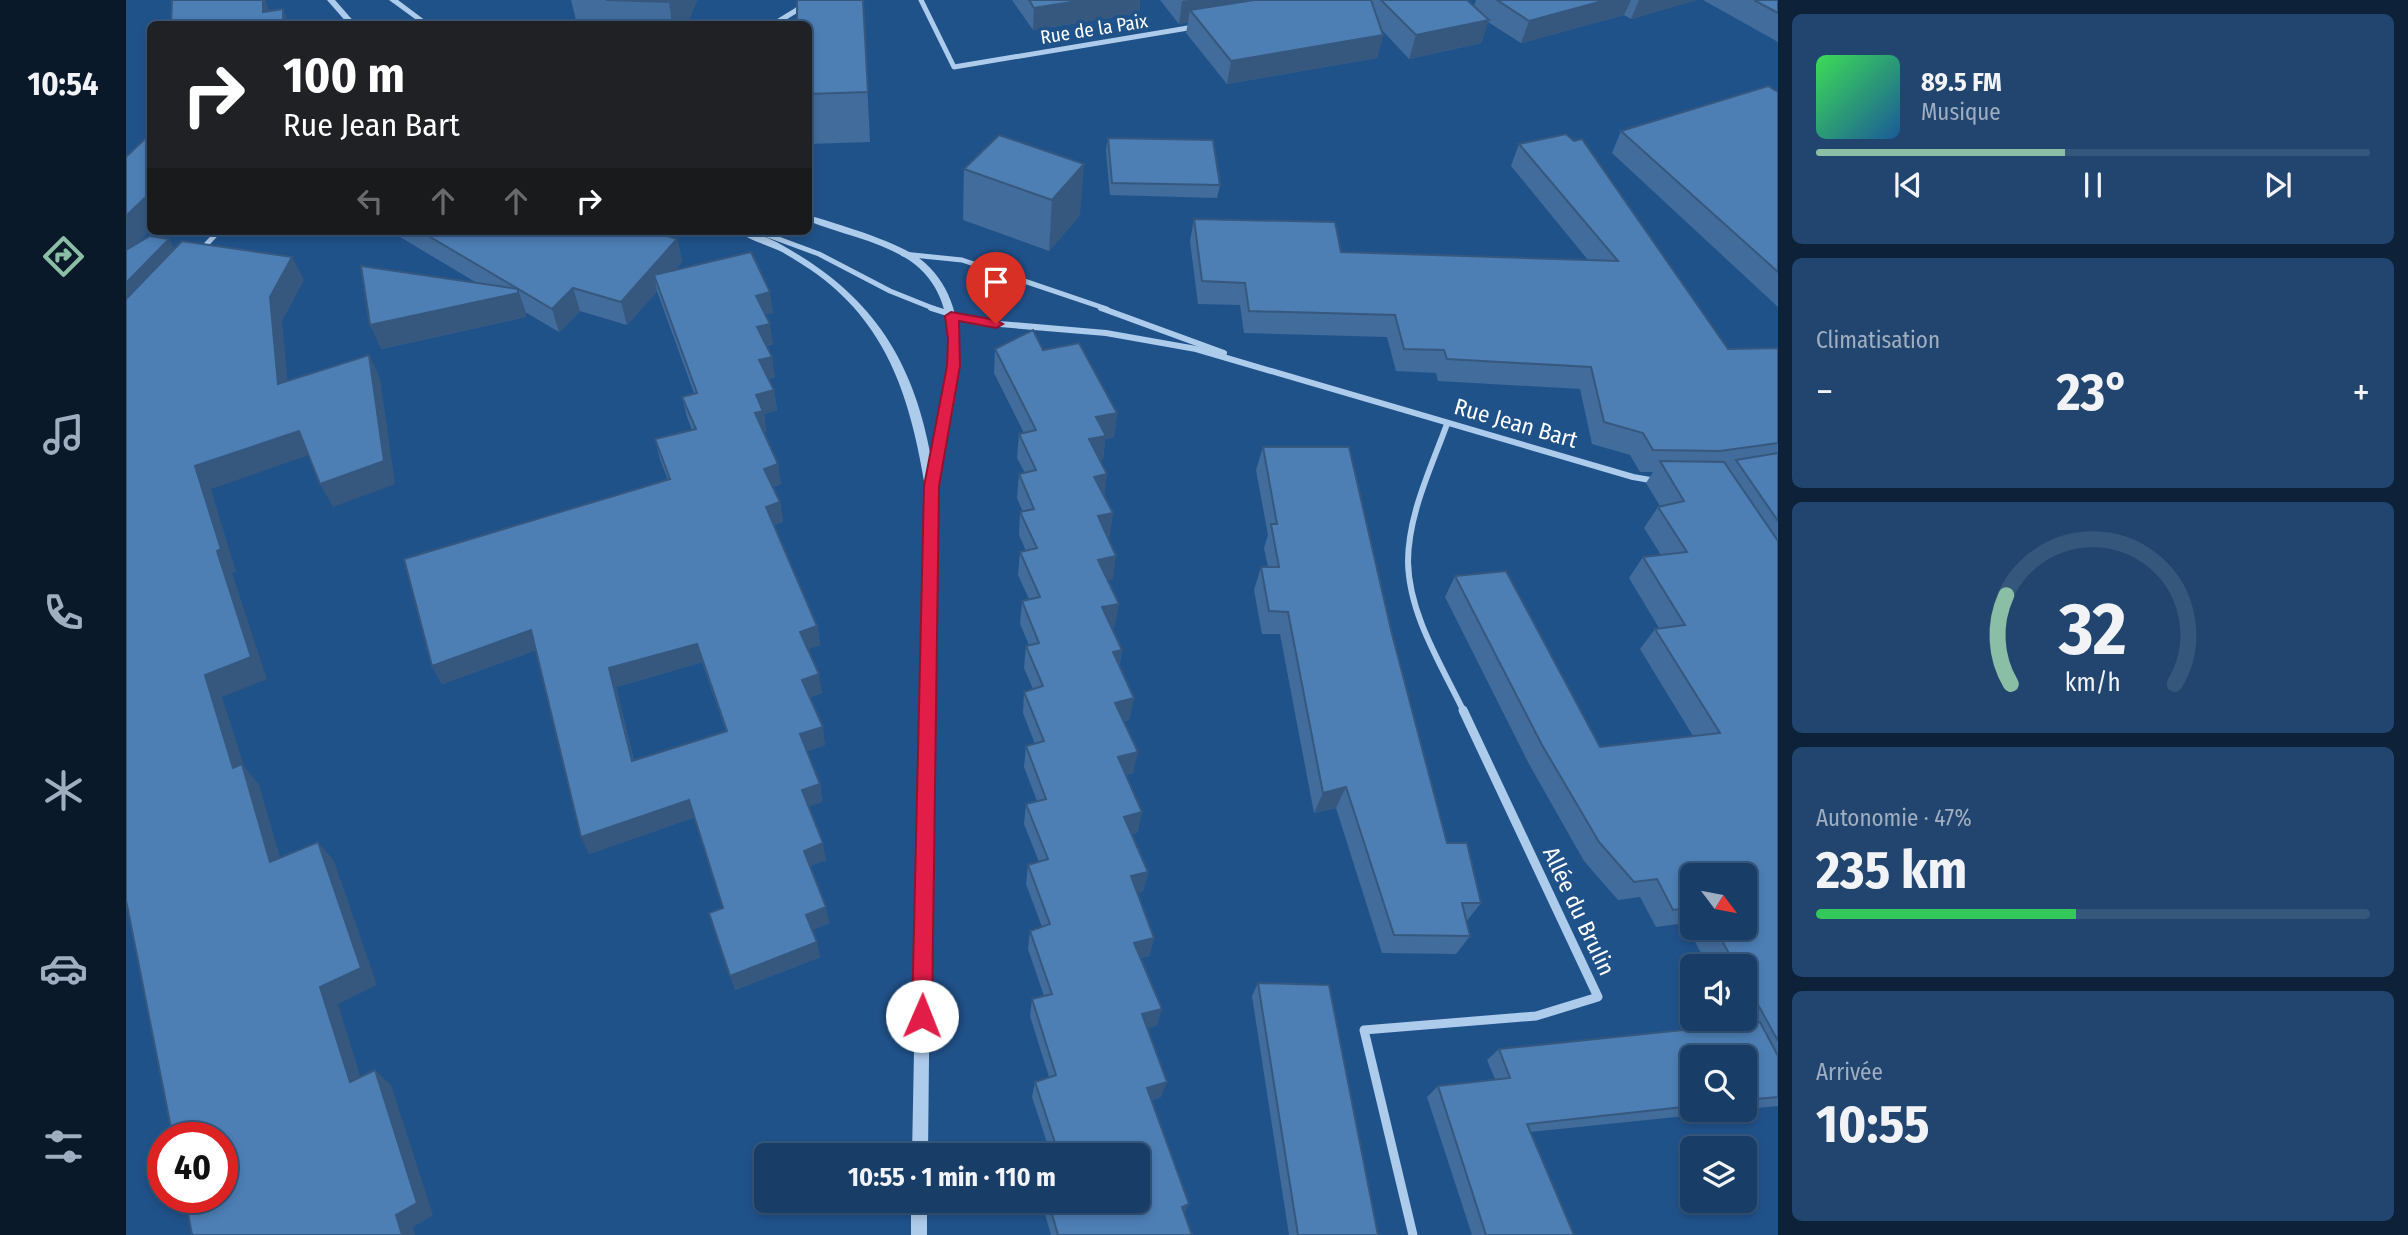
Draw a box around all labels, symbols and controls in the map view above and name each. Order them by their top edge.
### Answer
street label: Rue de la Paix [1039,9,1150,49]
text: 100 m [283,46,405,105]
icon: right [168,49,259,140]
text: 10:54 [28,65,98,103]
text: 89.5 FM [1921,67,2002,98]
text: Musique [1921,98,2001,126]
text: Rue Jean Bart [283,106,460,144]
icon: previous [1889,166,1927,204]
icon: pause [2074,166,2112,204]
icon: next [2259,166,2297,204]
icon: left [351,182,389,220]
icon: ahead [424,182,462,220]
icon: ahead [497,182,535,220]
icon: right [570,182,608,220]
icon: directions [39,232,88,281]
pin [966,252,1026,324]
icon: arrive [977,263,1015,301]
text: Climatisation [1816,326,1940,354]
text: 23° [2056,361,2129,424]
text: − [1816,369,1833,415]
text: + [2353,369,2370,415]
street label: Rue Jean Bart [1451,392,1581,454]
icon: music [39,410,88,459]
text: 32 [2058,586,2127,673]
icon: phone [39,588,88,637]
text: km/h [2065,667,2121,697]
icon: climate [39,766,88,815]
text: Autonomie · 47% [1816,804,1972,832]
text: 235 km [1816,839,1967,902]
street label: Allée du Brulin [1537,842,1621,980]
north arrow [1680,863,1757,940]
map controls [1680,863,1757,1213]
icon: car [39,944,88,993]
button: sound [1680,954,1757,1031]
position arrow [885,979,959,1053]
button: search [1680,1045,1757,1122]
text: Arrivée [1816,1058,1883,1086]
text: 10:55 [1816,1093,1930,1156]
icon: filters [39,1122,88,1171]
speed limit sign: 40 [147,1122,238,1213]
button: layers [1680,1136,1757,1213]
text: 10:55 · 1 min · 110 m [848,1162,1056,1193]

